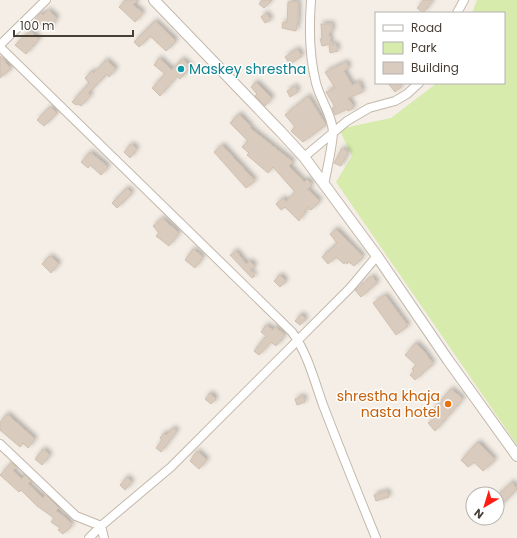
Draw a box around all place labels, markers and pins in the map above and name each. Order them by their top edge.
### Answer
place label: Maskey shrestha [189,59,306,79]
marker: Maskey shrestha [176,64,186,74]
place label: shrestha khaja nasta hotel [337,386,440,422]
marker: shrestha khaja nasta hotel [443,399,453,409]

